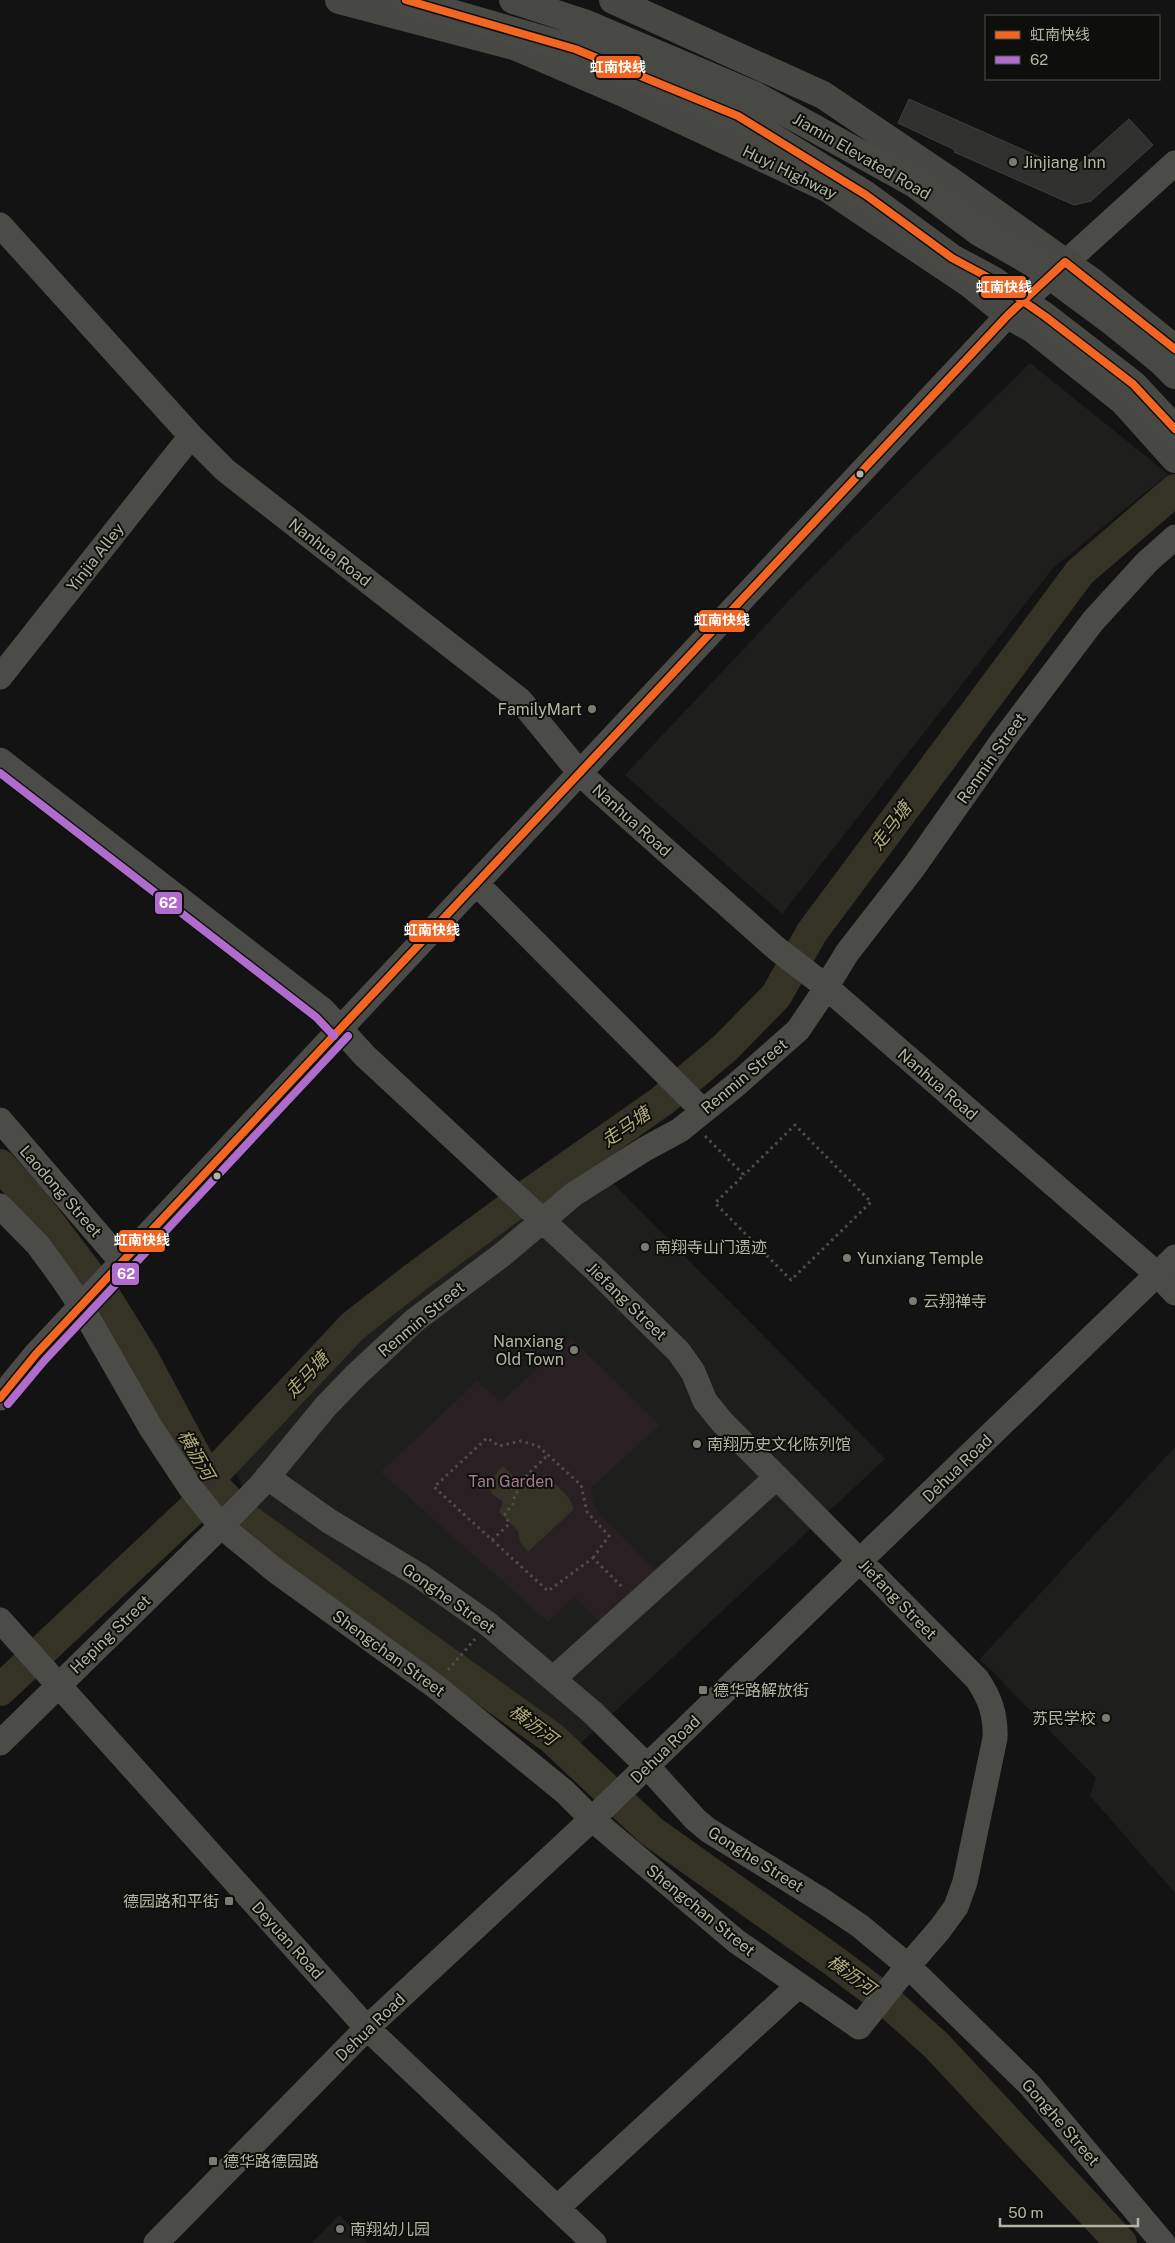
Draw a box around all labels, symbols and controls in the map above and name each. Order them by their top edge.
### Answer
legend [985,15,1160,80]
text: 虹南快线 [1030,26,1090,43]
text: 62 [1030,51,1048,68]
line badge: 虹南快线 [595,55,642,79]
text: 虹南快线 [590,59,646,75]
street label: Jiamin Elevated Road [789,109,934,204]
street label: Huyi Highway [740,141,840,204]
place label: Jinjiang Inn [1023,153,1106,172]
marker: Jinjiang Inn [1007,156,1019,168]
line badge: 虹南快线 [980,275,1027,299]
text: 虹南快线 [976,279,1032,295]
unlabelled marker [855,469,865,479]
street label: Nanhua Road [285,514,375,590]
street label: Yinjia Alley [63,519,128,595]
line badge: 虹南快线 [698,609,746,633]
text: 虹南快线 [694,612,750,628]
place label: FamilyMart [498,700,582,719]
marker: FamilyMart [586,703,598,715]
street label: Renmin Street [953,709,1030,807]
street label: Nanhua Road [588,780,675,861]
water label: 走马塘 [866,795,917,854]
line badge: 62 [154,891,183,915]
text: 62 [159,895,177,911]
line badge: 虹南快线 [408,919,456,943]
text: 虹南快线 [404,922,460,938]
street label: Renmin Street [697,1035,791,1118]
street label: Nanhua Road [894,1045,981,1124]
water label: 走马塘 [598,1101,656,1151]
street label: Laodong Street [16,1142,106,1241]
unlabelled marker [212,1171,222,1181]
line badge: 虹南快线 [118,1229,166,1253]
text: 虹南快线 [114,1232,170,1248]
place label: 南翔寺山门遗迹 [655,1238,767,1257]
marker: 南翔寺山门遗迹 [639,1241,651,1253]
place label: Yunxiang Temple [857,1249,984,1268]
marker: Yunxiang Temple [841,1252,853,1264]
street label: Jiefang Street [583,1258,671,1344]
line badge: 62 [111,1262,140,1286]
text: 62 [117,1266,135,1282]
street label: Renmin Street [374,1278,468,1361]
place label: 云翔禅寺 [923,1292,987,1311]
marker: 云翔禅寺 [907,1295,919,1307]
place label: Nanxiang Old Town [493,1332,564,1369]
marker: Nanxiang Old Town [568,1344,580,1356]
water label: 走马塘 [281,1346,335,1402]
water label: 横沥河 [174,1426,221,1486]
street label: Dehua Road [919,1431,996,1506]
place label: 南翔历史文化陈列馆 [707,1435,851,1454]
marker: 南翔历史文化陈列馆 [691,1438,703,1450]
park label: Tan Garden [468,1472,554,1491]
street label: Jiefang Street [855,1555,941,1643]
street label: Gonghe Street [399,1559,499,1637]
street label: Heping Street [66,1591,155,1678]
street label: Shengchan Street [329,1606,449,1701]
place label: 德华路解放街 [713,1681,809,1700]
marker: 德华路解放街 [697,1684,709,1696]
water label: 横沥河 [505,1700,564,1751]
place label: 苏民学校 [1032,1709,1096,1728]
street label: Dehua Road [627,1712,704,1787]
marker: 苏民学校 [1100,1712,1112,1724]
street label: Gonghe Street [705,1823,807,1896]
street label: Shengchan Street [642,1861,759,1960]
place label: 德园路和平街 [123,1892,219,1911]
marker: 德园路和平街 [223,1895,235,1907]
street label: Deyuan Road [248,1898,327,1983]
water label: 横沥河 [823,1950,882,2001]
street label: Dehua Road [332,1990,409,2065]
street label: Gonghe Street [1018,2075,1103,2170]
place label: 德华路德园路 [223,2152,319,2171]
marker: 德华路德园路 [207,2155,219,2167]
scale bar [1000,2196,1138,2228]
text: 50 m [1008,2204,1043,2221]
place label: 南翔幼儿园 [350,2220,430,2239]
marker: 南翔幼儿园 [334,2223,346,2235]

